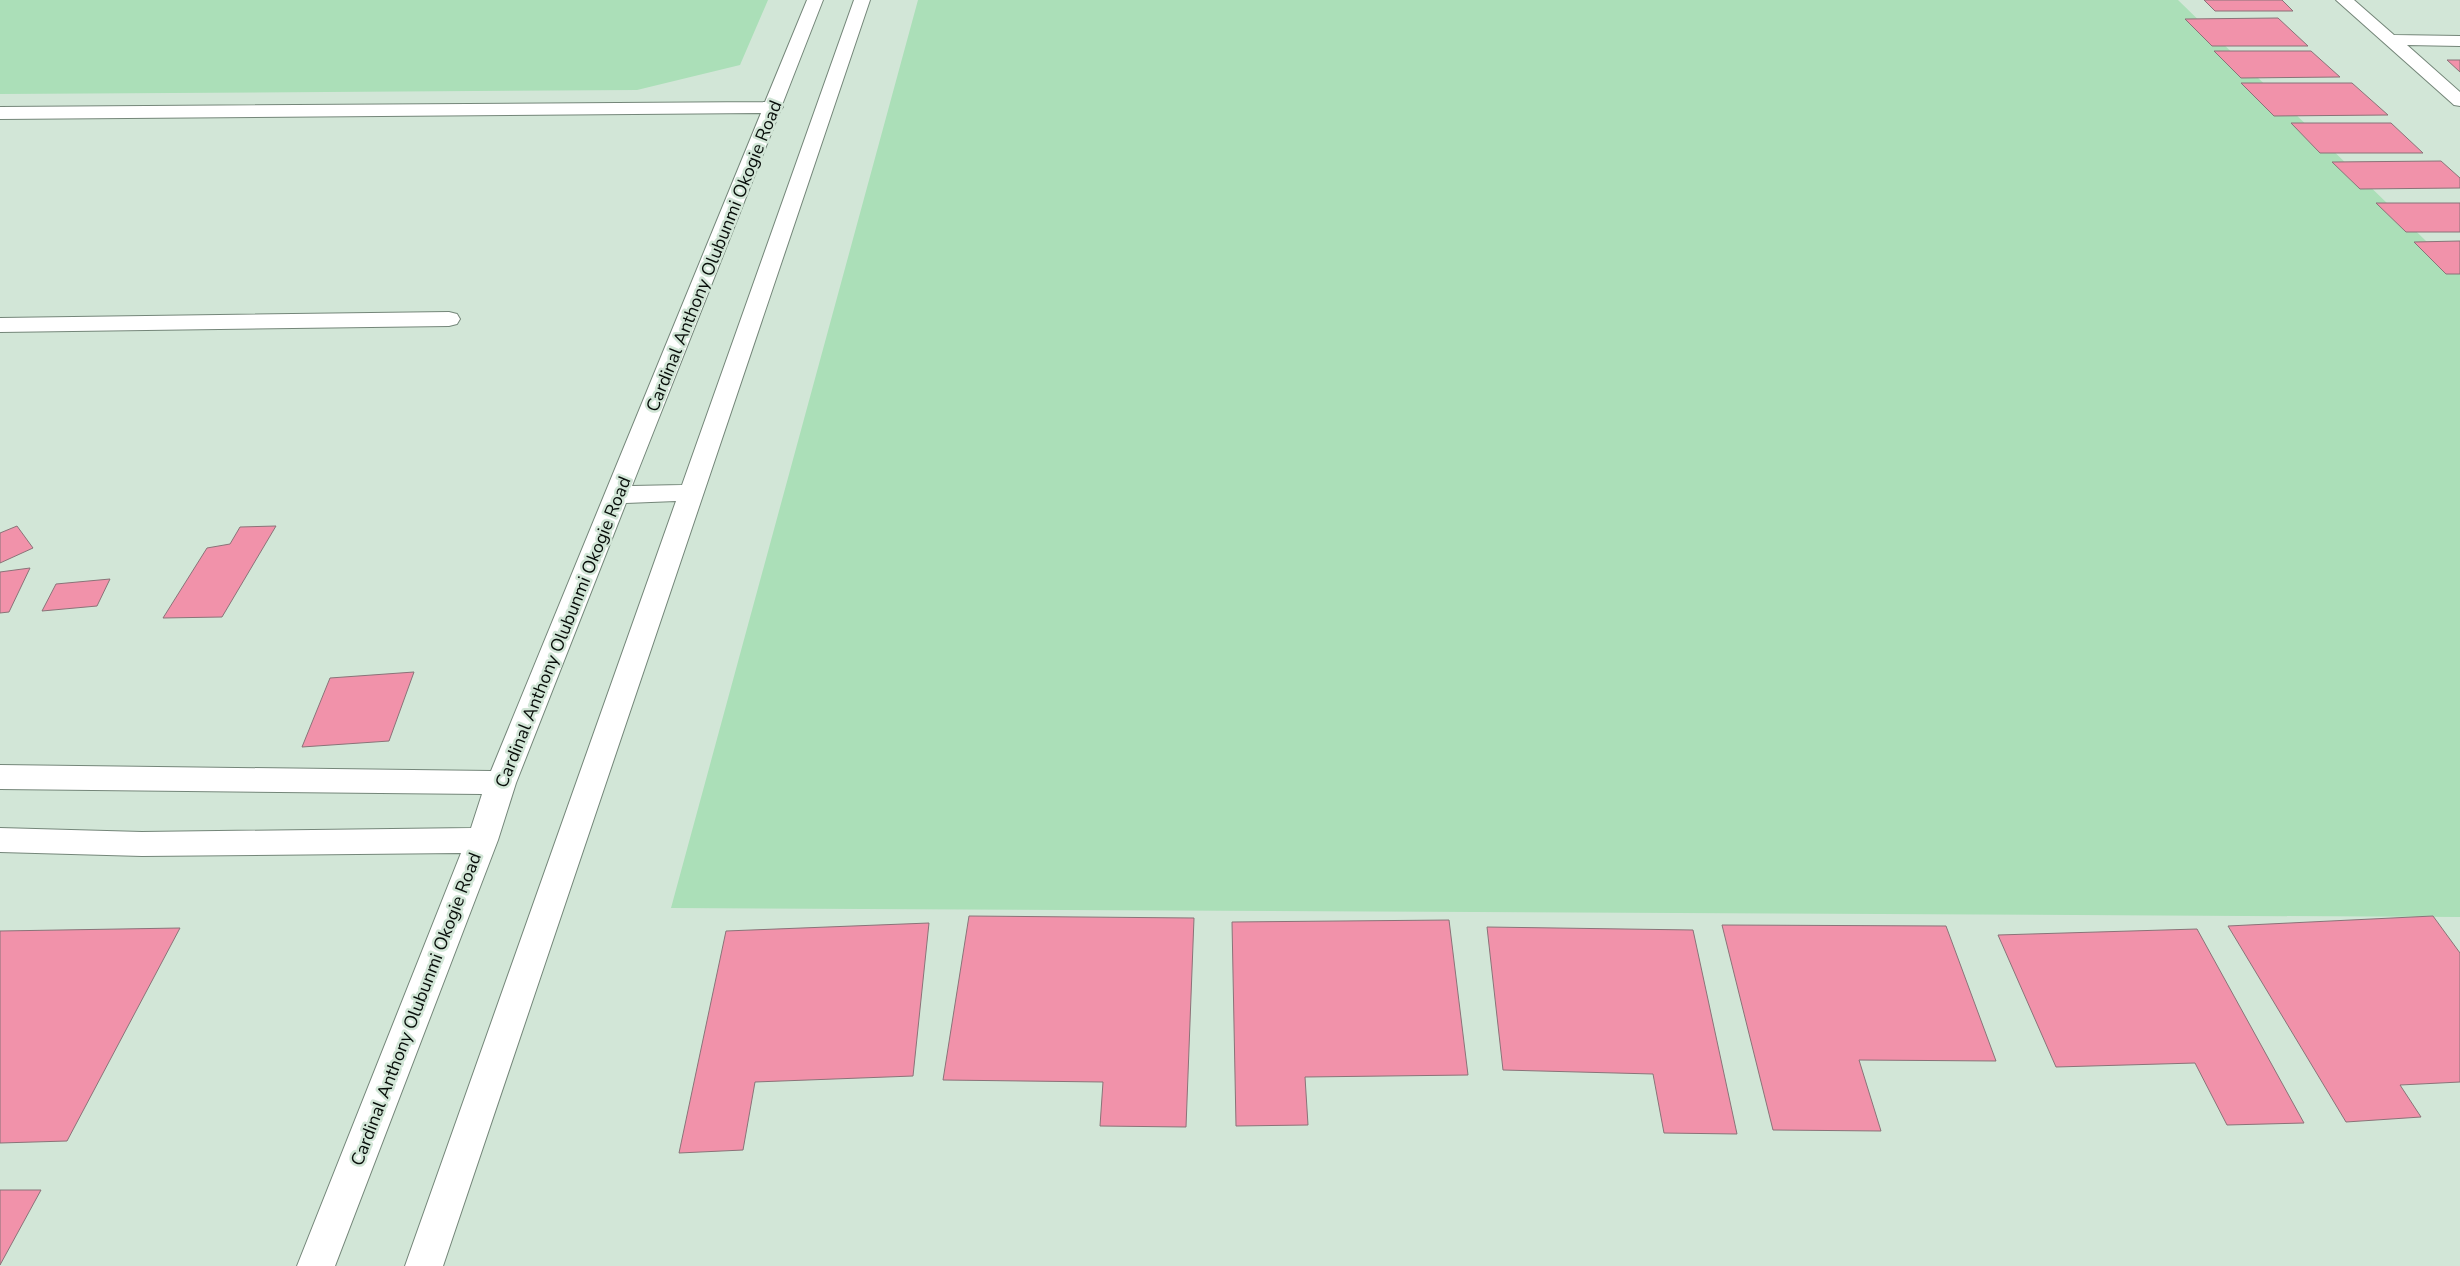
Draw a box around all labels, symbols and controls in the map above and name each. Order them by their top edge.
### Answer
street label: Cardinal Anthony Olubunmi Okogie Road [640,97,788,415]
street label: Cardinal Anthony Olubunmi Okogie Road [489,473,637,791]
street label: Cardinal Anthony Olubunmi Okogie Road [345,849,487,1169]

